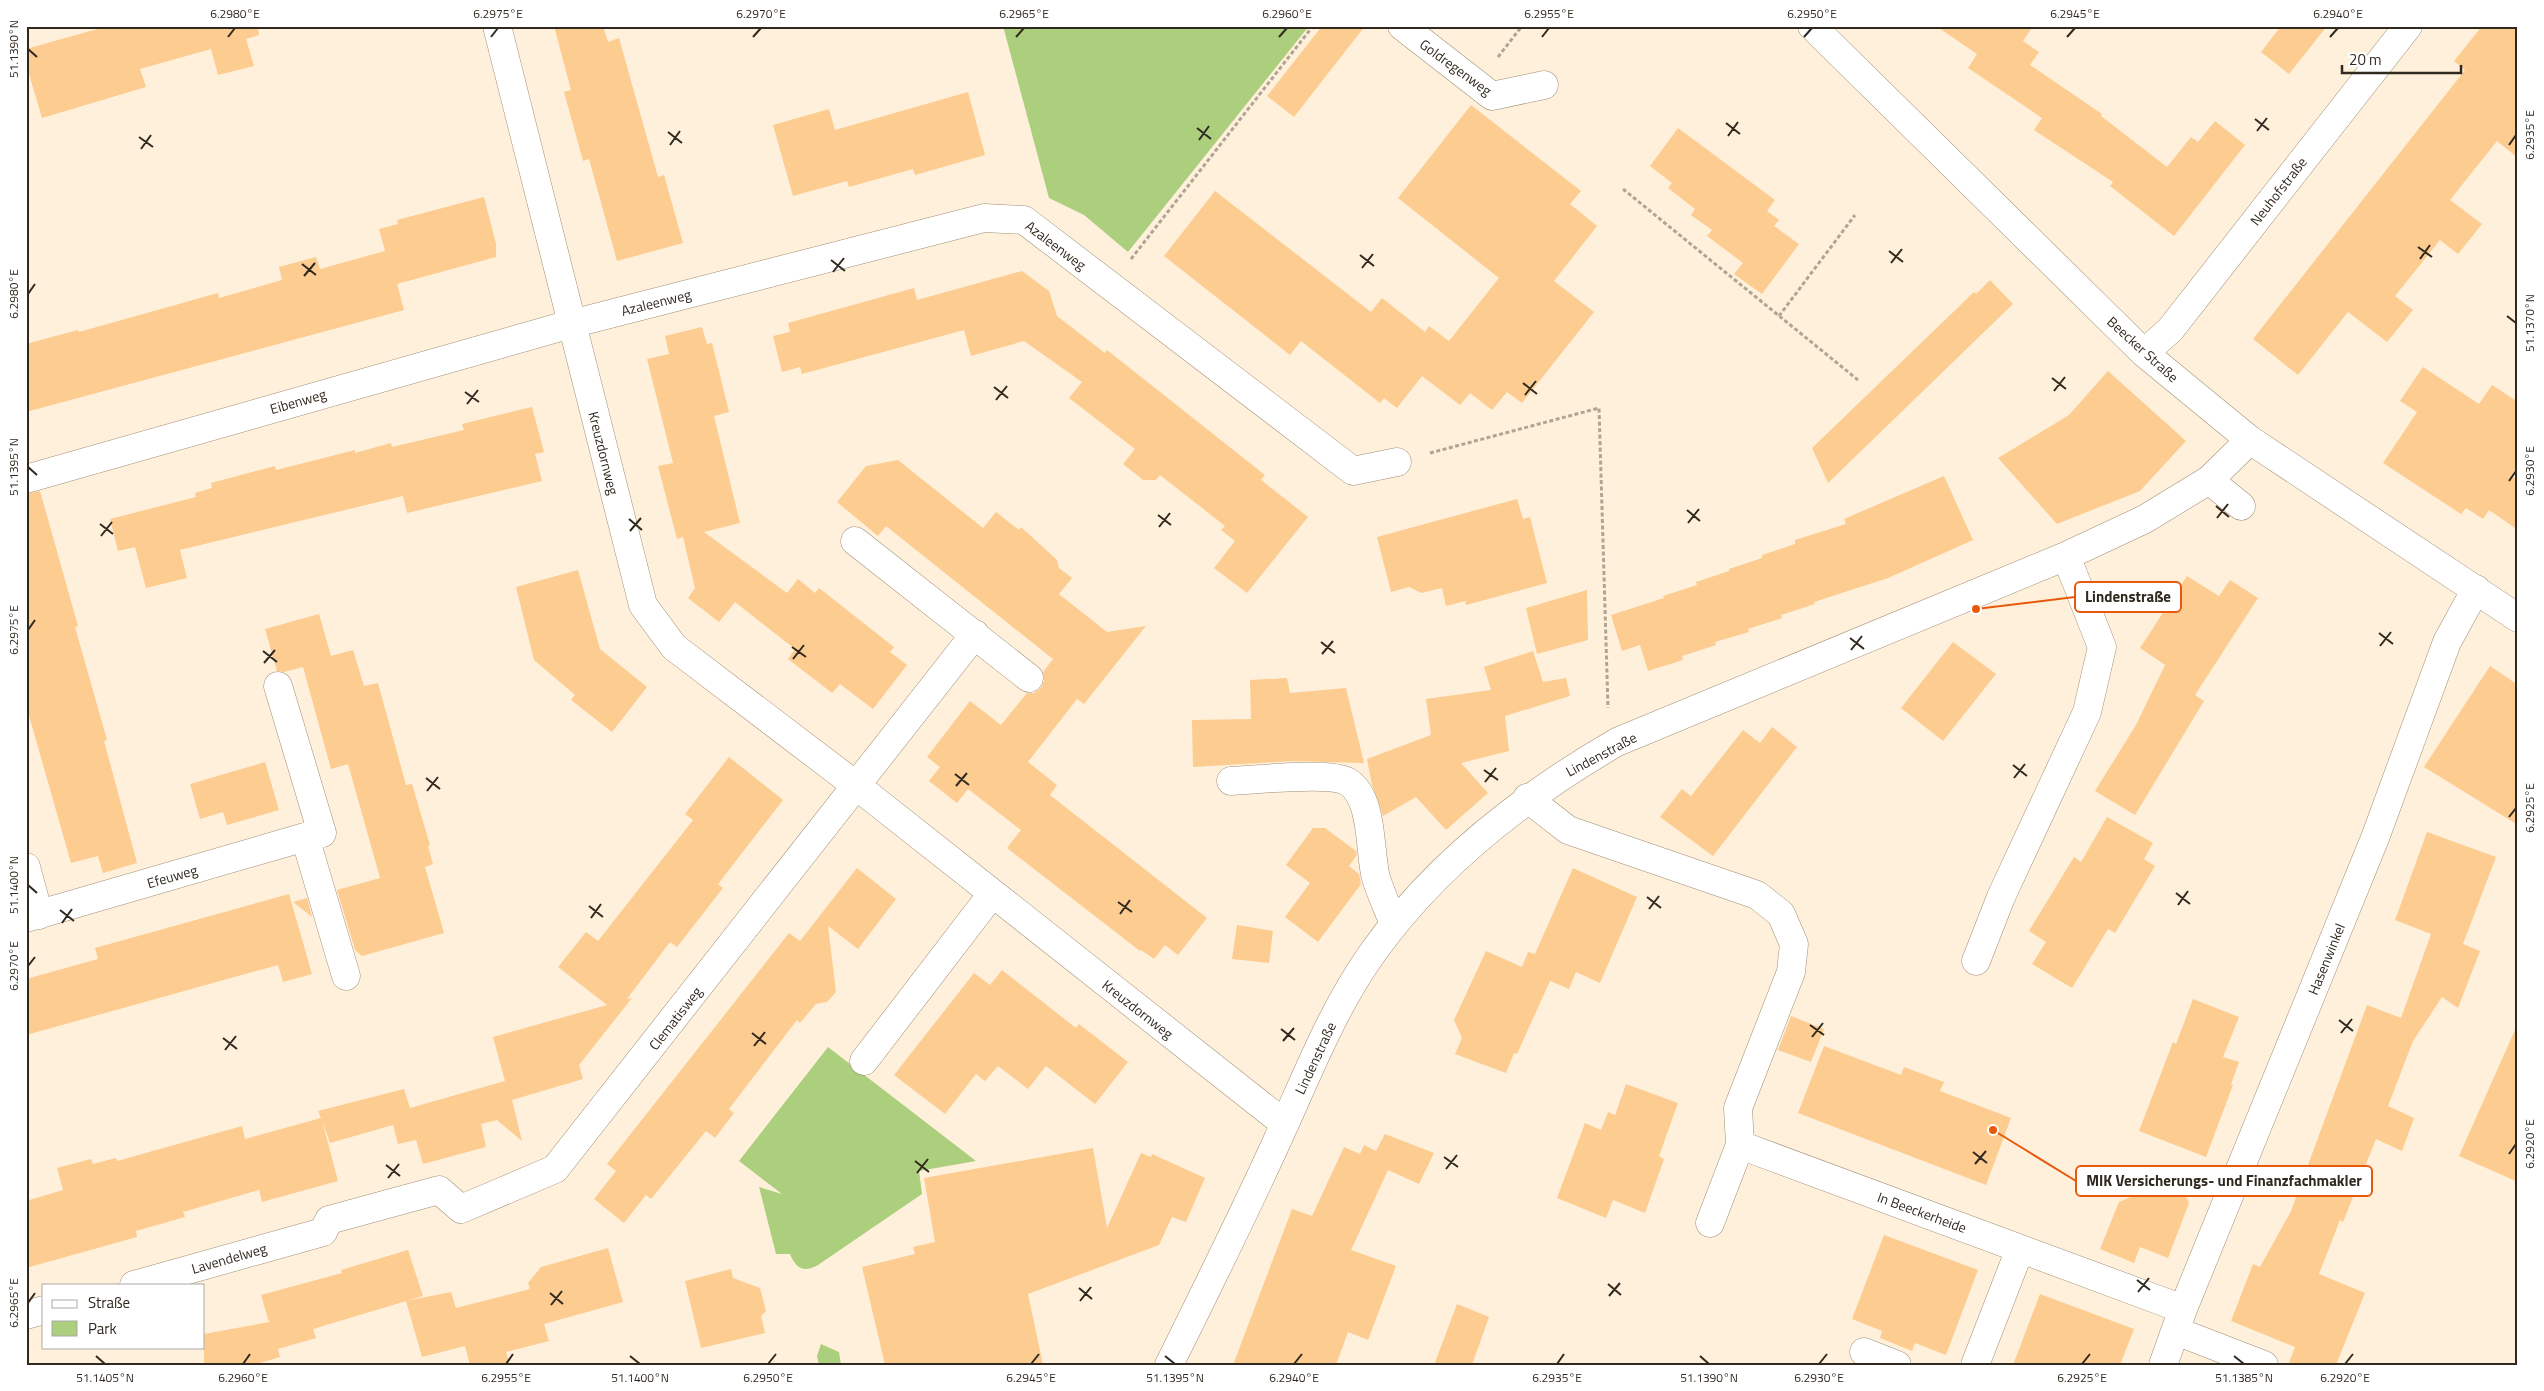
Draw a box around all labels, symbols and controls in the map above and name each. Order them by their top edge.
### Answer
text: 6.2980°E [210,4,260,23]
text: 6.2975°E [473,4,523,23]
text: 6.2970°E [736,4,786,23]
text: 6.2965°E [999,4,1049,23]
text: 6.2960°E [1262,4,1312,23]
text: 6.2955°E [1524,4,1574,23]
text: 6.2950°E [1787,4,1837,23]
text: 6.2945°E [2050,4,2100,23]
text: 6.2940°E [2313,4,2363,23]
text: 51.1390°N [4,20,23,78]
street label: Goldregenweg [1415,34,1497,100]
scale bar [2342,42,2460,74]
text: 20 m [2349,48,2382,71]
text: 6.2935°E [2520,110,2539,160]
street label: Neuhofstraße [2245,152,2311,230]
street label: Azaleenweg [1021,215,1091,275]
text: 6.2980°E [4,269,23,319]
street label: Azaleenweg [619,283,693,321]
text: 51.1370°N [2520,294,2539,352]
street label: Beecker Straße [2103,311,2183,387]
street label: Eibenweg [267,383,329,419]
street label: Kreuzdornweg [583,409,625,497]
text: 51.1395°N [4,438,23,496]
text: 6.2930°E [2520,446,2539,496]
callout: Lindenstraße [2075,582,2181,612]
text: Lindenstraße [2085,585,2171,608]
text: 6.2975°E [4,605,23,655]
street label: Lindenstraße [1562,726,1640,782]
text: 6.2925°E [2520,783,2539,833]
text: 51.1400°N [4,856,23,914]
street label: Efeuweg [144,859,200,893]
street label: Hasenwinkel [2302,920,2350,998]
text: 6.2970°E [4,941,23,991]
street label: Kreuzdornweg [1098,974,1178,1044]
street label: Clematisweg [643,982,707,1054]
street label: Lindenstraße [1289,1018,1341,1098]
text: 6.2920°E [2520,1119,2539,1169]
callout: MIK Versicherungs- und Finanzfachmakler [2076,1166,2372,1196]
text: MIK Versicherungs- und Finanzfachmakler [2086,1169,2362,1192]
street label: In Beeckerheide [1874,1186,1970,1238]
street label: Lavendelweg [189,1237,269,1279]
text: 6.2965°E [4,1278,23,1328]
legend [42,1284,205,1348]
text: Straße [88,1291,130,1314]
text: Park [88,1317,117,1340]
text: 51.1405°N [76,1368,134,1387]
text: 6.2960°E [218,1368,268,1387]
text: 6.2955°E [481,1368,531,1387]
text: 51.1400°N [611,1368,669,1387]
text: 6.2950°E [743,1368,793,1387]
text: 6.2945°E [1006,1368,1056,1387]
text: 51.1395°N [1146,1368,1204,1387]
text: 6.2940°E [1269,1368,1319,1387]
text: 6.2935°E [1532,1368,1582,1387]
text: 51.1390°N [1680,1368,1738,1387]
text: 6.2930°E [1794,1368,1844,1387]
text: 6.2925°E [2057,1368,2107,1387]
text: 51.1385°N [2215,1368,2273,1387]
text: 6.2920°E [2320,1368,2370,1387]

